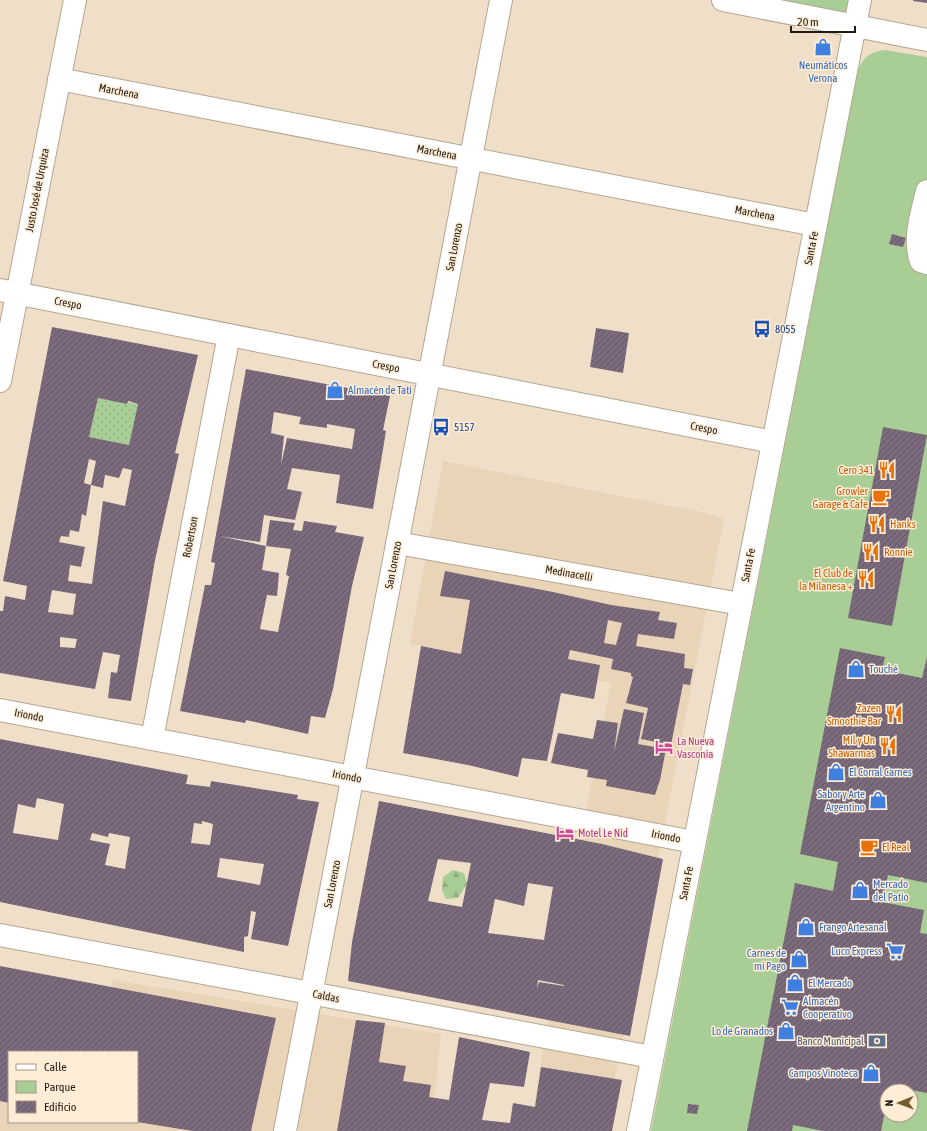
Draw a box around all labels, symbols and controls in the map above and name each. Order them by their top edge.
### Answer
scale bar [791,8,855,34]
text: 20 m [797,15,819,29]
shop icon: Neumáticos Verona [813,37,833,57]
place label: Neumáticos Verona [799,59,847,84]
street label: Marchena [98,81,140,101]
street label: Marchena [416,142,458,162]
street label: Justo José de Urquiza [23,147,51,233]
street label: Marchena [734,203,776,223]
street label: San Lorenzo [443,222,465,272]
street label: Santa Fe [802,230,820,266]
street label: Crespo [53,294,83,312]
bus stop icon: 8055 [752,319,772,339]
place label: 8055 [775,323,796,335]
street label: Crespo [371,357,401,375]
shop icon: Almacén de Tati [325,380,345,400]
place label: Almacén de Tati [348,384,412,396]
bus stop icon: 5157 [431,417,451,437]
street label: Crespo [689,419,719,437]
place label: 5157 [454,421,475,433]
restaurant icon: Cero 341 [877,460,897,480]
place label: Cero 341 [839,464,874,476]
place label: Growler Garage & Cafe [813,485,869,510]
cafe icon: Growler Garage & Cafe [871,487,891,507]
restaurant icon: Hanks [867,514,887,534]
street label: Robertson [180,515,200,559]
place label: Hanks [890,518,916,530]
street label: San Lorenzo [382,540,404,590]
restaurant icon: Ronnie [861,542,881,562]
place label: Ronnie [884,546,913,558]
street label: Santa Fe [739,547,757,583]
street label: Medinacelli [544,563,594,583]
place label: El Club de la Milanesa + [799,567,853,592]
restaurant icon: El Club de la Milanesa + [856,569,876,589]
shop icon: Touché [846,659,866,679]
place label: Touché [869,663,898,675]
place label: Zazen Smoothie Bar [827,702,882,727]
restaurant icon: Zazen Smoothie Bar [884,704,904,724]
street label: Iriondo [13,706,45,724]
place label: Mil y Un Shawarmas [828,734,875,759]
place label: La Nueva Vasconia [677,735,714,760]
restaurant icon: Mil y Un Shawarmas [878,736,898,756]
hotel icon: La Nueva Vasconia [654,737,674,757]
shop icon: El Corral Carnes [826,762,846,782]
place label: El Corral Carnes [849,766,912,778]
street label: Iriondo [331,767,363,785]
place label: Sabor y Arte Argentino [818,788,865,813]
shop icon: Sabor y Arte Argentino [868,790,888,810]
hotel icon: Motel Le Nid [555,823,575,843]
place label: Motel Le Nid [578,827,628,839]
street label: Iriondo [650,827,682,845]
cafe icon: El Real [859,837,879,857]
place label: El Real [882,841,910,853]
street label: San Lorenzo [321,859,343,909]
street label: Santa Fe [677,865,695,901]
place label: Mercado del Patio [873,878,909,903]
shop icon: Mercado del Patio [850,880,870,900]
shop icon: Frango Artesanal [796,917,816,937]
place label: Frango Artesanal [819,921,887,933]
supermarket icon: Luco Express [885,941,905,961]
place label: Luco Express [831,945,882,957]
place label: Carnes de mi Pago [747,947,786,972]
shop icon: Carnes de mi Pago [789,949,809,969]
shop icon: El Mercado [785,973,805,993]
place label: El Mercado [808,977,852,989]
street label: Caldas [312,988,341,1004]
place label: Almacén Cooperativo [803,995,852,1020]
supermarket icon: Almacén Cooperativo [780,997,800,1017]
shop icon: Lo de Granados [776,1021,796,1041]
place label: Lo de Granados [712,1025,773,1037]
bank icon: Banco Municipal [867,1031,887,1051]
place label: Banco Municipal [797,1035,864,1047]
legend [8,1051,138,1123]
text: Calle [44,1060,67,1074]
shop icon: Campos Vinoteca [861,1063,881,1083]
place label: Campos Vinoteca [789,1067,858,1079]
text: Parque [44,1080,76,1094]
north arrow [879,1083,919,1123]
text: Edificio [44,1100,77,1114]
text: N [883,1100,895,1107]

